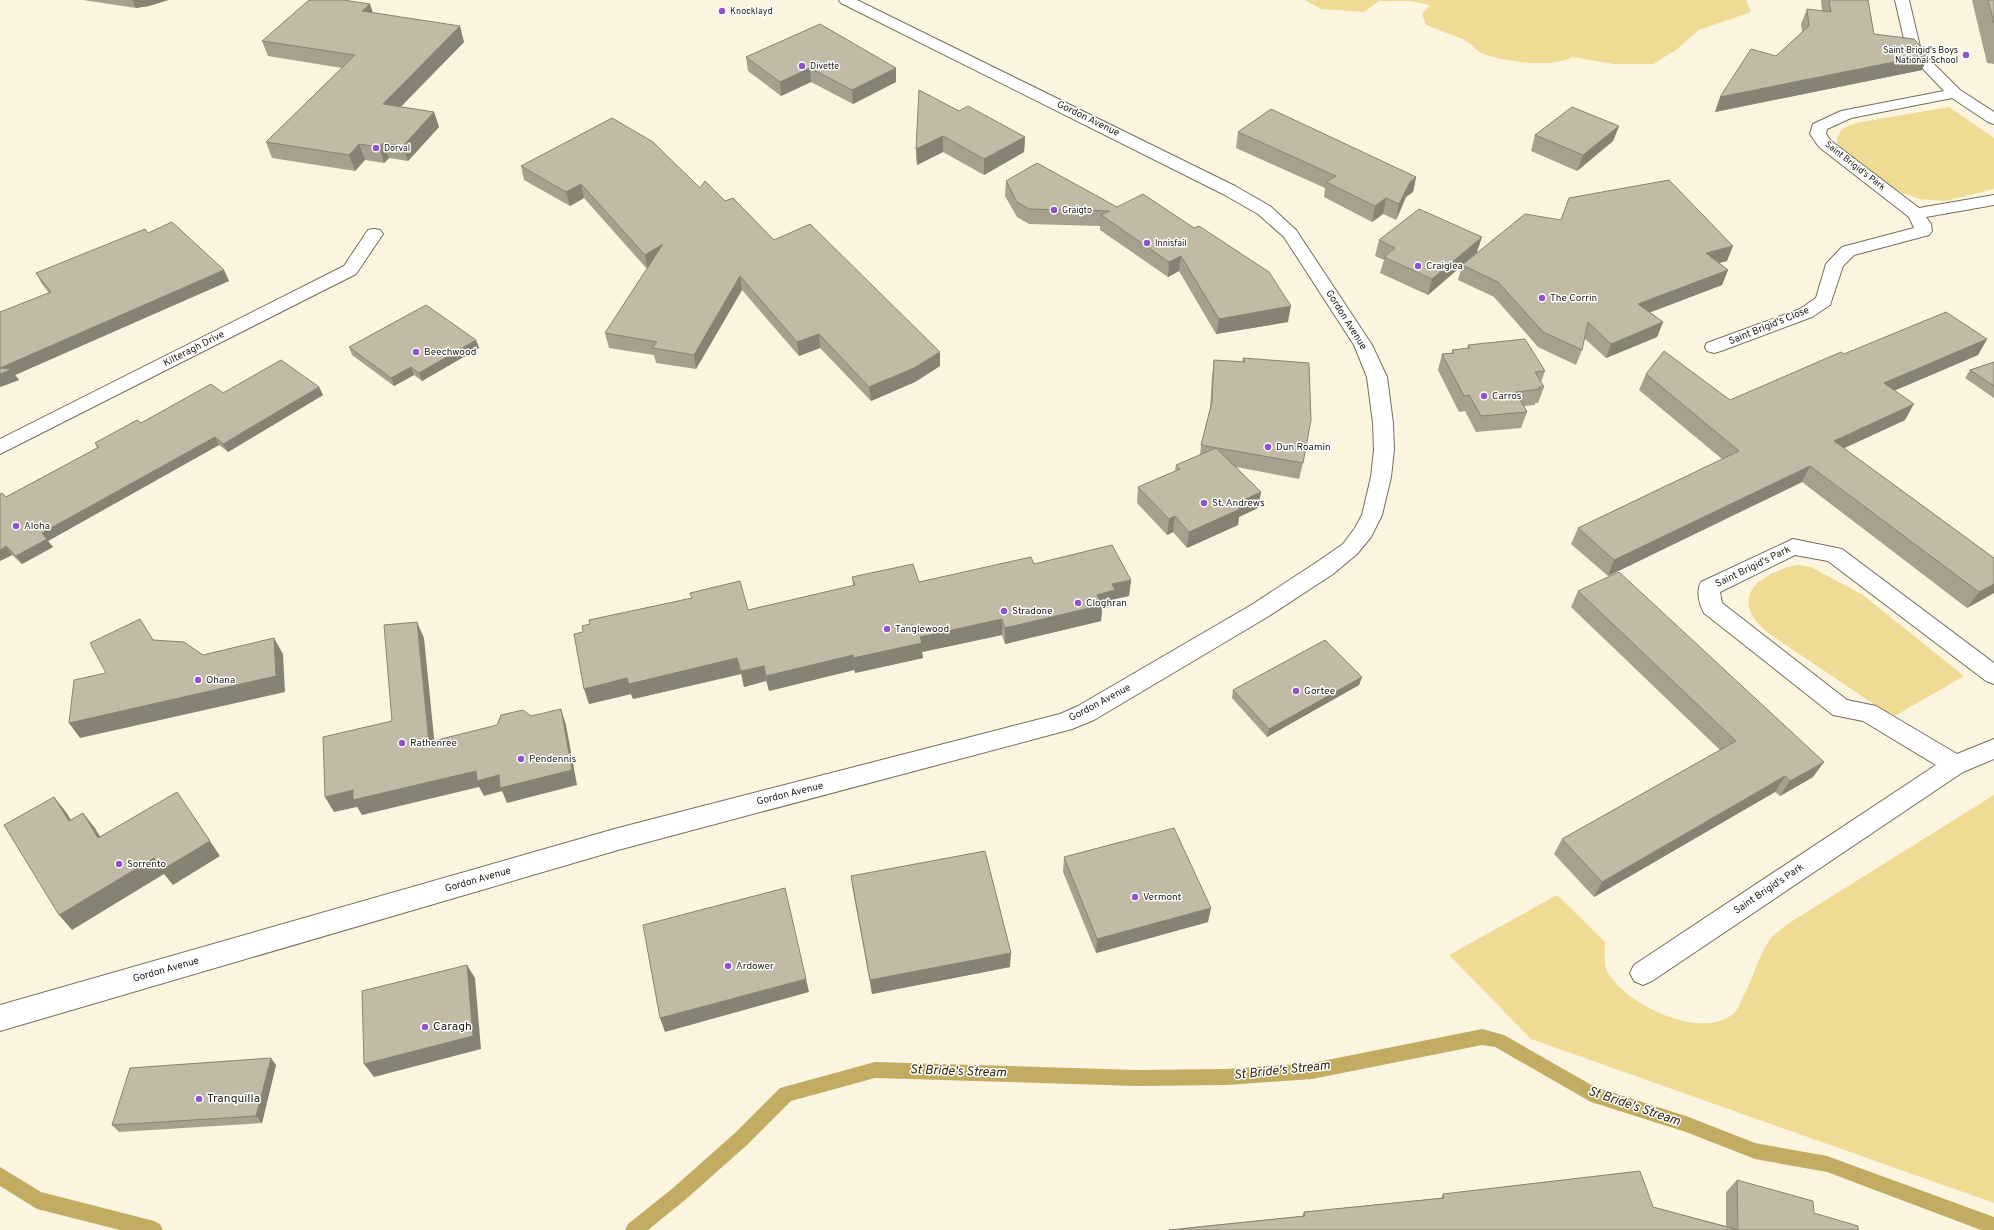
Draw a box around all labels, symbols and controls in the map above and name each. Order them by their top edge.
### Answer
marker: Knocklayd [717,6,727,16]
place label: Knocklayd [730,6,772,17]
place label: Saint Brigid's Boys National School [1883,45,1958,66]
marker: Saint Brigid's Boys National School [1961,50,1971,60]
marker: Divette [797,61,807,71]
place label: Divette [810,61,839,72]
street label: Gordon Avenue [1054,98,1122,140]
street label: Saint Brigid's Park [1823,139,1888,193]
marker: Dorval [371,143,381,153]
place label: Dorval [384,143,410,154]
marker: Graigto [1049,205,1059,215]
place label: Graigto [1062,205,1092,216]
marker: Innisfail [1142,238,1152,248]
place label: Innisfail [1155,238,1187,249]
place label: Craiglea [1426,260,1463,273]
marker: Craiglea [1413,261,1423,271]
street label: Gordon Avenue [1322,288,1370,352]
place label: The Corrin [1550,292,1597,305]
marker: The Corrin [1537,293,1547,303]
street label: Saint Brigid's Close [1727,304,1811,348]
street label: Kilteragh Drive [161,328,227,370]
place label: Beechwood [424,346,476,359]
marker: Beechwood [411,347,421,357]
place label: Carros [1492,390,1522,403]
marker: Carros [1479,391,1489,401]
place label: Dun Roamin [1276,441,1331,454]
marker: Dun Roamin [1263,442,1273,452]
place label: St. Andrews [1212,497,1265,510]
marker: St. Andrews [1199,498,1209,508]
place label: Aloha [24,520,50,533]
marker: Aloha [11,521,21,531]
street label: Saint Brigid's Park [1713,543,1793,591]
place label: Cloghran [1086,597,1127,610]
marker: Cloghran [1073,598,1083,608]
place label: Stradone [1012,605,1053,618]
marker: Stradone [999,606,1009,616]
place label: Tanglewood [895,623,949,636]
marker: Tanglewood [882,624,892,634]
place label: Ohana [206,674,235,687]
marker: Ohana [193,675,203,685]
street label: Gordon Avenue [1067,681,1133,725]
place label: Gortee [1304,685,1335,698]
marker: Gortee [1291,686,1301,696]
place label: Rathenree [410,737,457,750]
marker: Rathenree [397,738,407,748]
place label: Pendennis [529,753,577,766]
marker: Pendennis [516,754,526,764]
street label: Gordon Avenue [755,779,825,809]
place label: Sorrento [127,858,166,871]
marker: Sorrento [114,859,124,869]
street label: Saint Brigid's Park [1731,861,1807,917]
street label: Gordon Avenue [443,864,513,896]
place label: Vermont [1143,891,1182,904]
marker: Vermont [1130,892,1140,902]
street label: Gordon Avenue [131,954,201,986]
place label: Ardower [736,960,774,973]
marker: Ardower [723,961,733,971]
place label: Caragh [433,1019,472,1035]
marker: Caragh [420,1022,430,1032]
water label: St Bride's Stream [1233,1058,1331,1084]
water label: St Bride's Stream [910,1062,1007,1082]
water label: St Bride's Stream [1586,1084,1683,1130]
place label: Tranquilla [207,1091,260,1107]
marker: Tranquilla [194,1094,204,1104]

